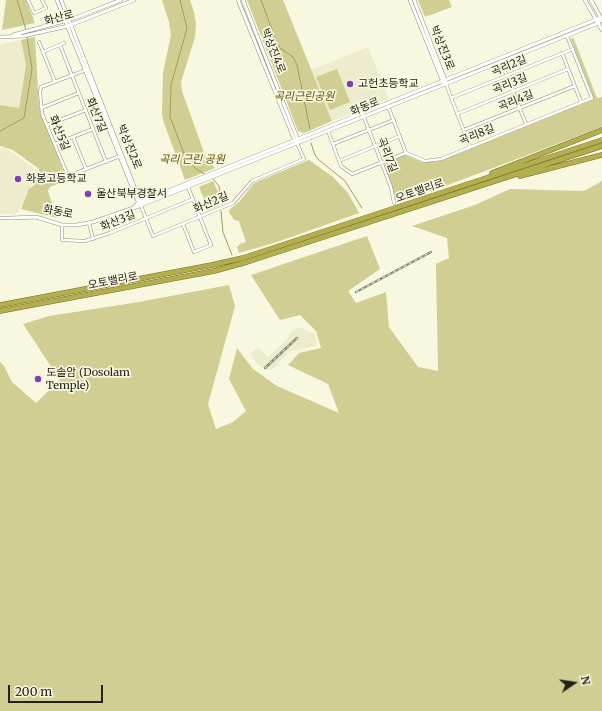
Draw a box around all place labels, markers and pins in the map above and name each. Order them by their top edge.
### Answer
place label: 고헌초등학교 [358,77,419,91]
marker: 고헌초등학교 [345,79,355,89]
place label: 화봉고등학교 [26,172,87,186]
marker: 화봉고등학교 [13,174,23,184]
place label: 울산북부경찰서 [96,187,167,201]
marker: 울산북부경찰서 [83,189,93,199]
place label: 도솔암 (Dosolam Temple) [46,366,130,392]
marker: 도솔암 (Dosolam Temple) [33,374,43,384]

